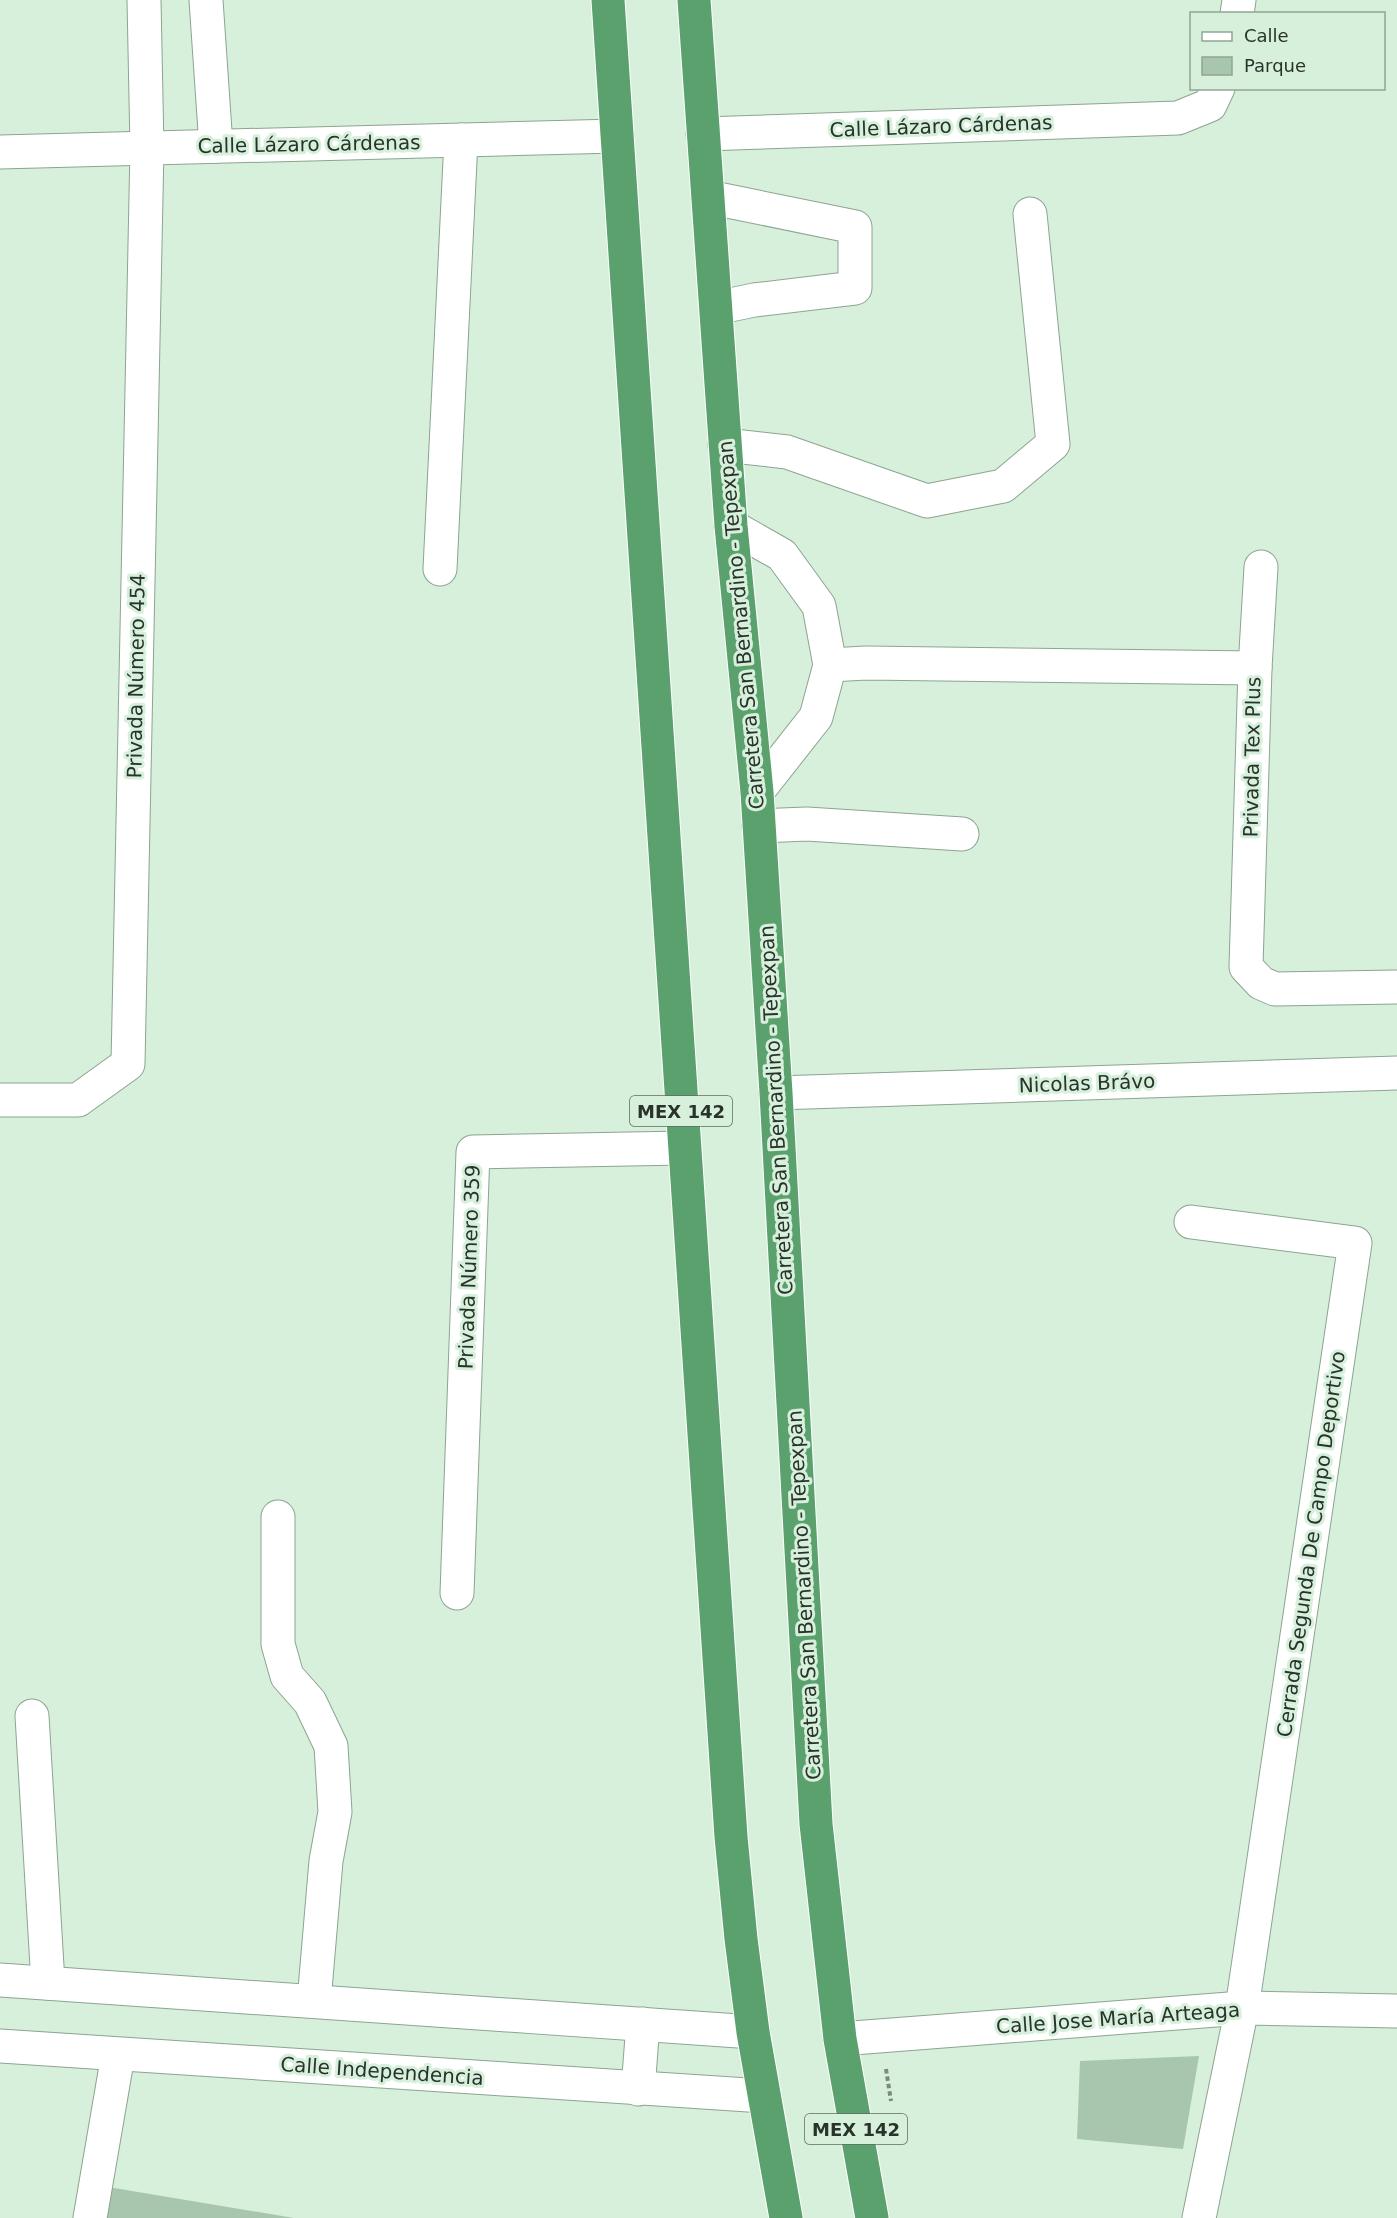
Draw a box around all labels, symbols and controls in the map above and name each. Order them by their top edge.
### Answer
legend [1190,12,1385,90]
text: Calle [1244,25,1289,46]
text: Parque [1244,55,1306,76]
street label: Calle Lázaro Cárdenas [829,110,1053,142]
street label: Calle Lázaro Cárdenas [197,130,421,158]
street label: Carretera San Bernardino - Tepexpan [713,440,769,810]
street label: Privada Número 454 [122,573,150,779]
street label: Privada Tex Plus [1239,677,1265,837]
street label: Carretera San Bernardino - Tepexpan [754,925,798,1295]
street label: Nicolas Brávo [1018,1069,1156,1097]
road number: MEX 142 [630,1096,732,1126]
street label: Privada Número 359 [453,1164,485,1370]
street label: Cerrada Segunda De Campo Deportivo [1272,1349,1350,1739]
street label: Carretera San Bernardino - Tepexpan [782,1410,826,1780]
street label: Calle Jose María Arteaga [995,1998,1241,2038]
street label: Calle Independencia [280,2052,484,2090]
road number: MEX 142 [805,2114,907,2144]

